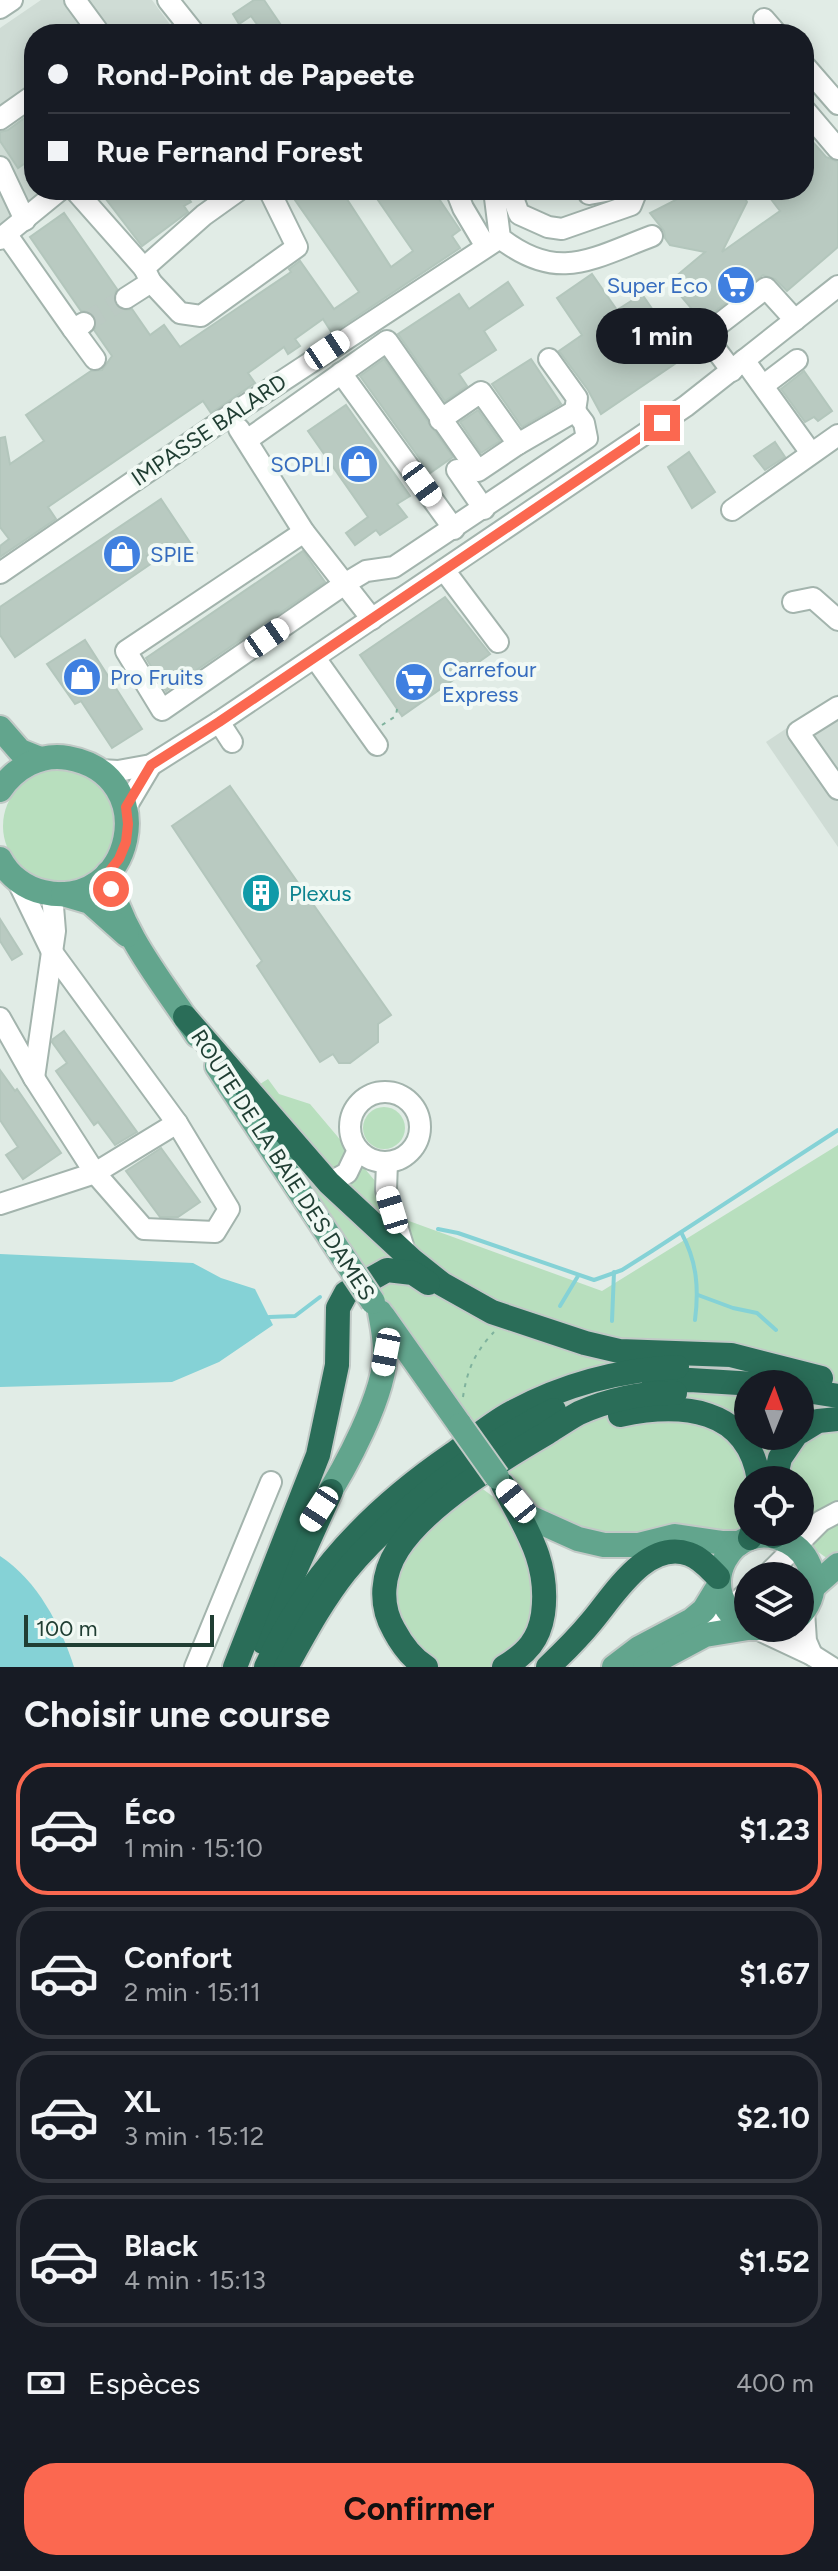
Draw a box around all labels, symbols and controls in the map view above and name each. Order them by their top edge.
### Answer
text: Rond-Point de Papeete [96,56,414,93]
text: Rue Fernand Forest [96,133,363,170]
supermarket icon: Super Eco [715,264,757,306]
place label: Super Eco [607,272,708,299]
callout: 1 min [596,307,728,363]
text: 1 min [631,320,693,352]
car [300,327,354,373]
street label: IMPASSE BALARD [126,368,292,492]
route end [644,405,680,441]
shop icon: SOPLI [338,443,380,485]
place label: SOPLI [270,451,331,478]
car [398,458,446,510]
shop icon: SPIE [101,533,143,575]
place label: SPIE [150,541,195,568]
car [240,614,294,662]
shop icon: Pro Fruits [61,656,103,698]
place label: Carrefour Express [442,656,537,708]
supermarket icon: Carrefour Express [393,661,435,703]
place label: Pro Fruits [110,664,203,691]
route start [93,871,129,907]
building icon: Plexus [240,872,282,914]
place label: Plexus [289,880,351,907]
street label: ROUTE DE LA BAIE DES DAMES [185,1025,381,1305]
car [374,1184,410,1236]
car [370,1326,402,1378]
north arrow [734,1370,814,1450]
map controls [734,1370,814,1642]
button: locate [734,1466,814,1546]
car [492,1475,540,1527]
car [296,1482,342,1536]
button: layers [734,1562,814,1642]
scale bar [24,1611,214,1647]
text: 100 m [36,1615,97,1642]
text: Choisir une course [24,1693,330,1736]
icon: car [28,1793,100,1865]
text: Éco [124,1795,175,1832]
text: $1.23 [739,1811,810,1848]
text: 1 min · 15:10 [124,1832,263,1864]
icon: car [28,1937,100,2009]
text: Confort [124,1939,233,1976]
text: $1.67 [739,1955,810,1992]
text: 2 min · 15:11 [124,1976,261,2008]
icon: car [28,2081,100,2153]
text: XL [124,2083,160,2120]
text: $2.10 [736,2099,810,2136]
text: 3 min · 15:12 [124,2120,264,2152]
icon: car [28,2225,100,2297]
text: Black [124,2227,198,2264]
text: $1.52 [738,2243,810,2280]
text: 4 min · 15:13 [124,2264,266,2296]
icon: cash [24,2361,68,2405]
text: Espèces [88,2365,200,2402]
text: 400 m [736,2367,814,2399]
button: Confirmer [24,2463,814,2555]

